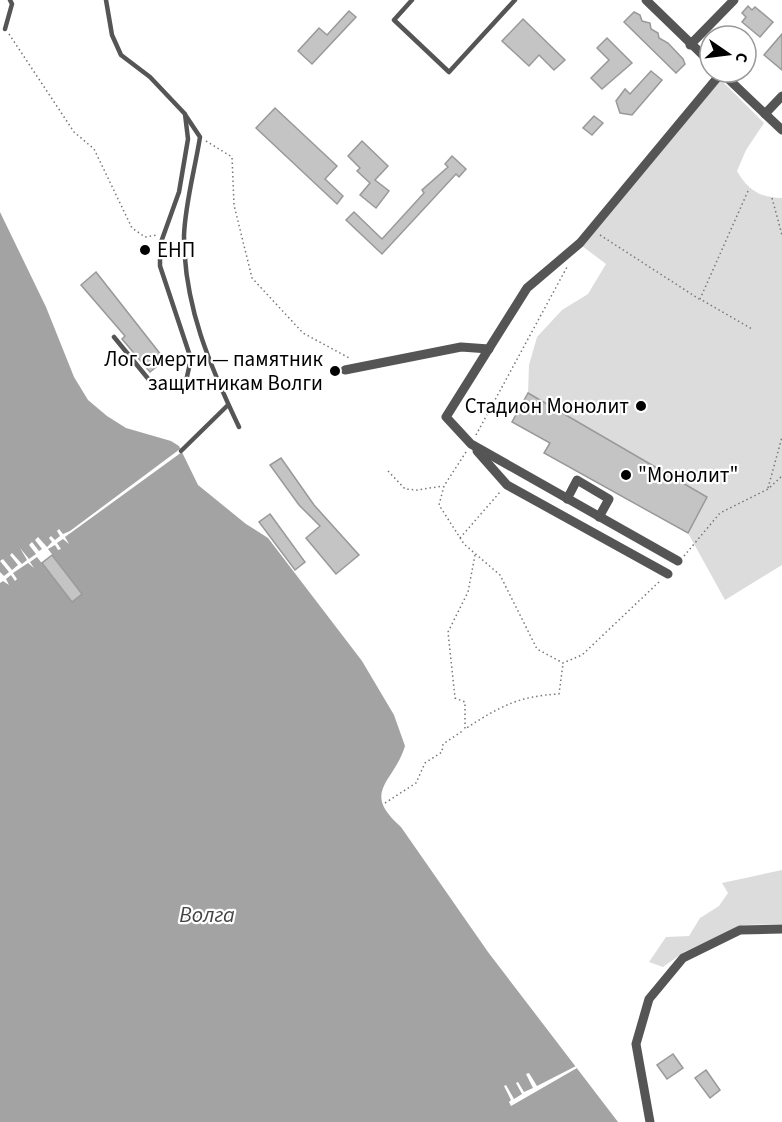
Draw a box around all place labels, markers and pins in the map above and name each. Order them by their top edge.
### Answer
place label: ЕНП [157,235,195,265]
marker: ЕНП [138,243,152,257]
place label: Лог смерти — памятник защитникам Волги [104,344,324,398]
marker: Лог смерти — памятник защитникам Волги [328,364,342,378]
place label: Стадион Монолит [465,391,629,421]
marker: Стадион Монолит [634,399,648,413]
place label: "Монолит" [638,460,738,490]
marker: "Монолит" [619,468,633,482]

